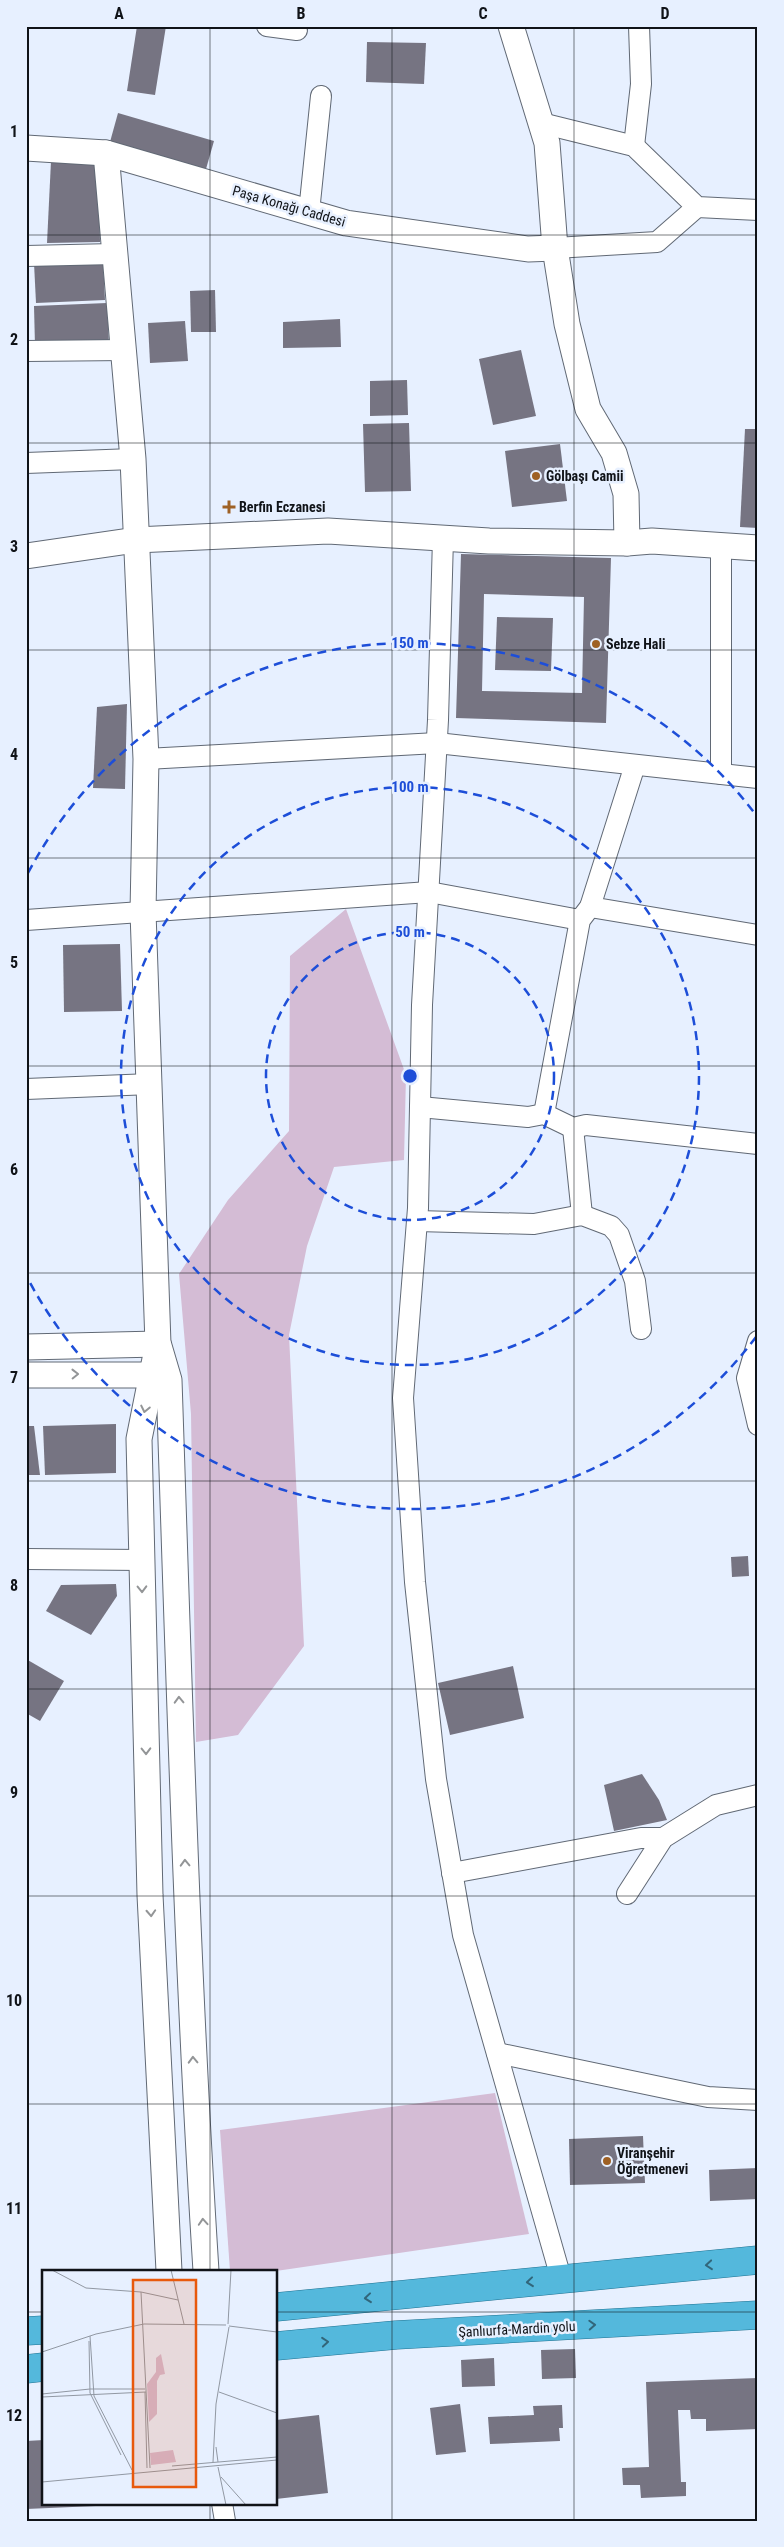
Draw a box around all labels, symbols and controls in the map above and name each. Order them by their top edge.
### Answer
text: A [114,4,124,23]
text: B [297,4,306,23]
text: C [478,4,488,23]
text: D [660,4,670,23]
text: 1 [10,122,18,141]
street label: Paşa Konağı Caddesi [231,182,347,230]
text: 2 [10,330,18,349]
place label: Gölbaşı Camii [546,468,623,484]
marker: Gölbaşı Camii [530,470,542,482]
place label: Berfin Eczanesi [239,499,326,515]
marker: Berfin Eczanesi [223,501,235,513]
text: 3 [10,537,18,556]
text: 150 m [391,634,429,652]
place label: Sebze Hali [606,636,665,652]
marker: Sebze Hali [590,638,602,650]
text: 4 [10,745,18,764]
text: 100 m [391,778,429,796]
text: 50 m [395,923,425,941]
text: 5 [10,953,18,972]
centre of rings [401,1067,419,1085]
text: 6 [10,1160,18,1179]
text: 7 [10,1368,18,1387]
one-way arrow [72,1369,79,1379]
one-way arrow [140,1405,151,1414]
text: 8 [10,1576,18,1595]
one-way arrow [137,1585,147,1593]
one-way arrow [174,1696,184,1704]
one-way arrow [141,1748,151,1755]
text: 9 [10,1783,18,1802]
one-way arrow [180,1858,191,1866]
one-way arrow [145,1910,156,1918]
text: 10 [6,1991,22,2010]
one-way arrow [188,2056,198,2064]
place label: Viranşehir Öğretmenevi [617,2145,688,2177]
marker: Viranşehir Öğretmenevi [601,2155,613,2167]
text: 11 [6,2199,22,2218]
one-way arrow [197,2218,208,2226]
one-way arrow [705,2259,713,2270]
inset map [42,2270,278,2504]
one-way arrow [526,2276,534,2287]
one-way arrow [364,2292,372,2303]
street label: Şanlıurfa-Mardin yolu [458,2318,576,2340]
one-way arrow [588,2319,596,2330]
one-way arrow [321,2336,329,2347]
text: 12 [6,2406,22,2425]

